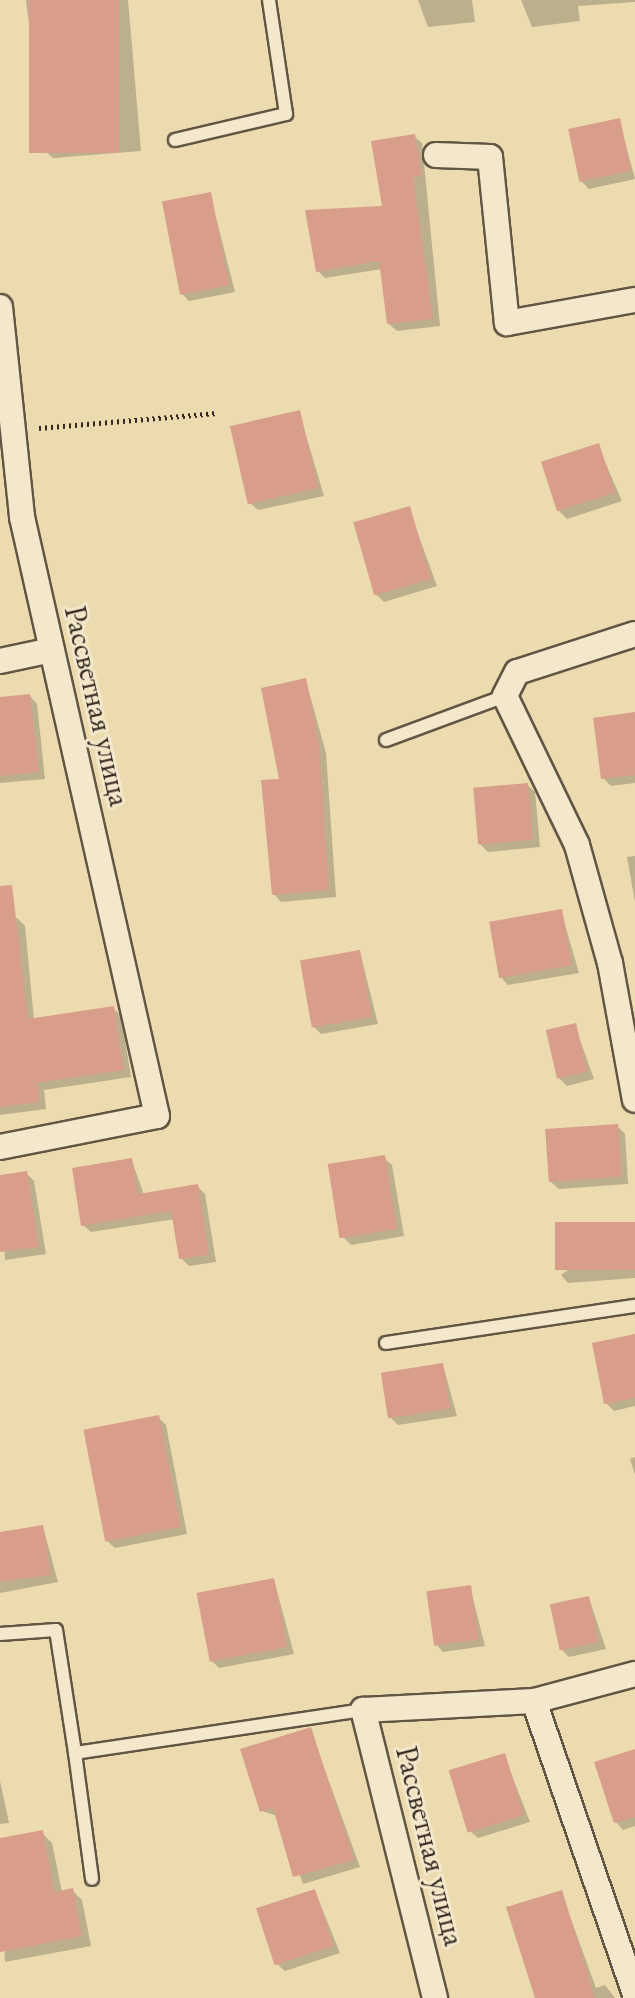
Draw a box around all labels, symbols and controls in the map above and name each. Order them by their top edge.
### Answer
street label: Рассветная улица [56,602,138,810]
street label: Рассветная улица [388,1743,472,1949]

